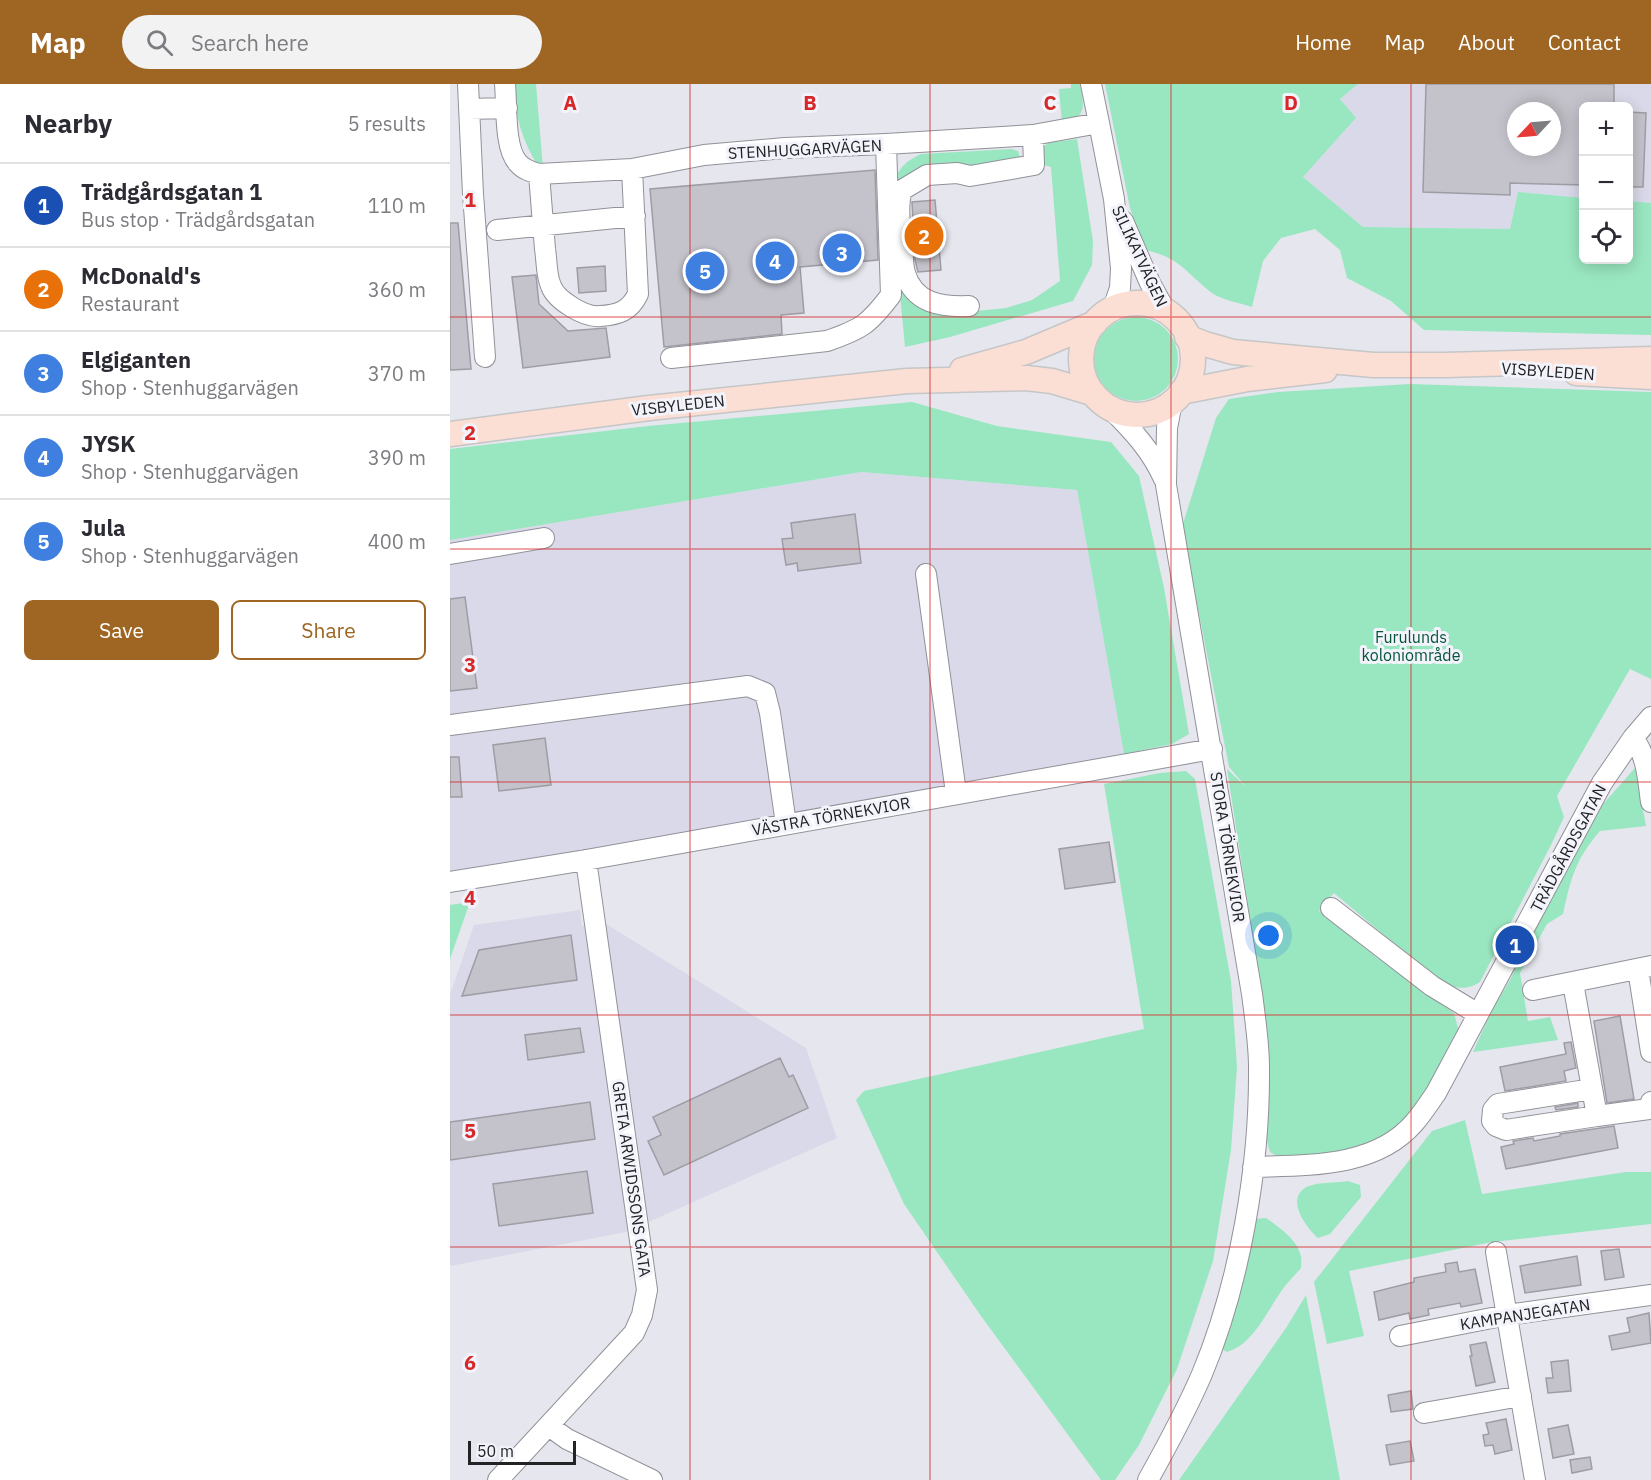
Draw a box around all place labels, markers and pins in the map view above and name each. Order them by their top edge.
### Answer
pin: 2 [904,214,944,258]
pin: 3 [822,230,862,276]
pin: 4 [756,238,794,284]
pin: 5 [686,248,724,294]
pin: 1 [1496,922,1534,968]

